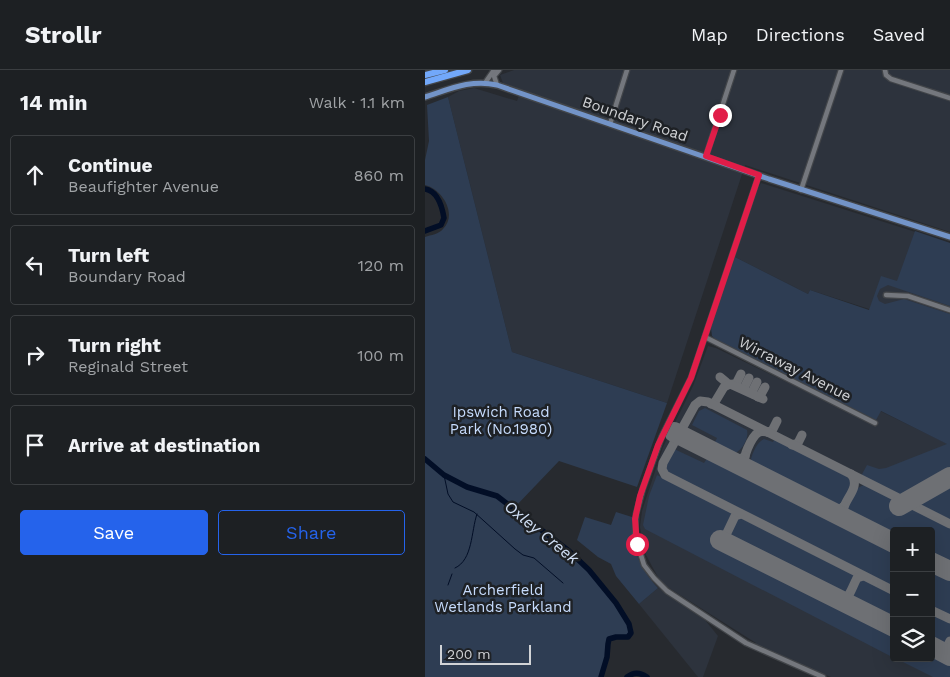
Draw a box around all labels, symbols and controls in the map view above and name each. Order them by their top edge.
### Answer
text: Strollr [25,21,102,49]
text: Map [691,24,728,45]
text: Directions [756,24,845,45]
text: Saved [873,24,925,45]
text: 14 min [20,90,88,115]
text: Walk · 1.1 km [309,93,405,112]
street label: Boundary Road [580,93,690,145]
route end [709,104,732,127]
text: Continue [68,154,152,177]
icon: ahead [21,161,49,189]
text: 860 m [354,166,404,185]
text: Beaufighter Avenue [68,177,219,196]
text: Turn left [68,244,149,267]
icon: left [21,251,49,279]
text: 120 m [358,256,404,275]
text: Boundary Road [68,267,186,286]
street label: Wirraway Avenue [736,333,854,405]
text: Turn right [68,334,161,357]
icon: right [21,341,49,369]
text: 100 m [357,346,404,365]
text: Reginald Street [68,357,188,376]
park label: Ipswich Road Park (No.1980) [450,403,552,438]
icon: arrive [21,431,49,459]
text: Arrive at destination [68,434,260,457]
water label: Oxley Creek [501,497,584,569]
button: Save [20,510,208,555]
button: Share [218,510,405,555]
map controls [890,527,935,662]
button: + [890,527,935,572]
route start [626,533,649,556]
button: − [890,572,935,617]
park label: Archerfield Wetlands Parkland [434,581,572,616]
button: layers [890,617,935,662]
scale bar [440,642,531,665]
text: 200 m [447,646,491,662]

